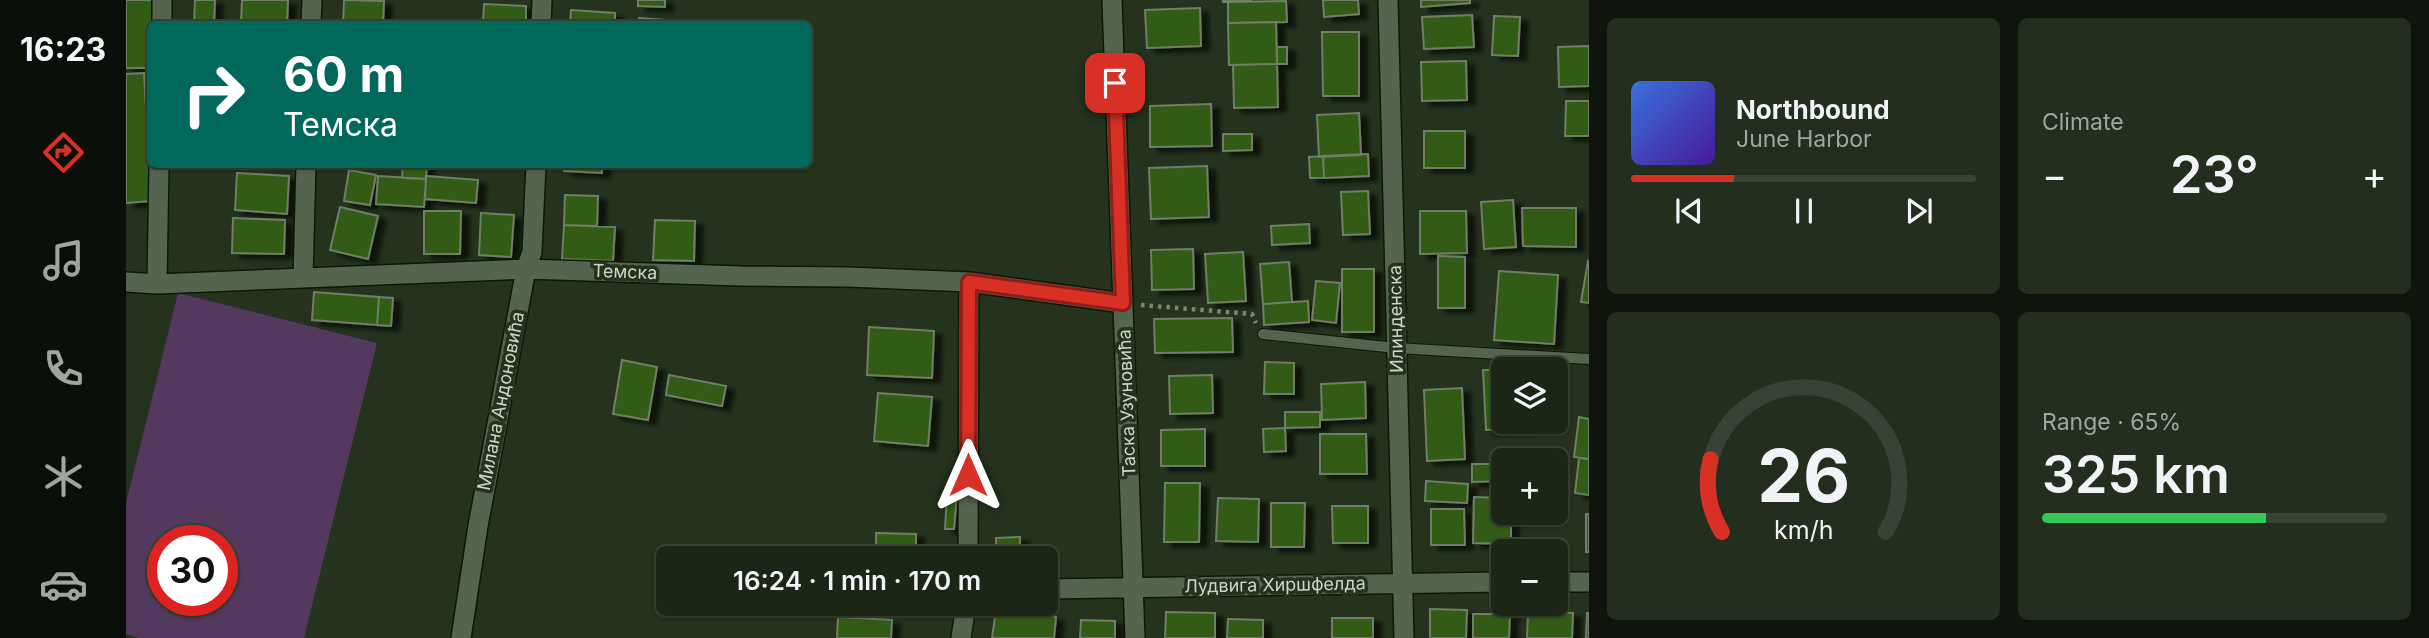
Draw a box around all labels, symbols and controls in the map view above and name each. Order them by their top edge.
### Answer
text: 16:23 [20,30,106,69]
text: 60 m [283,45,404,104]
icon: right [168,49,259,140]
pin [1085,53,1145,113]
icon: arrive [1096,64,1134,102]
text: Northbound [1736,94,1890,125]
text: Темска [283,105,398,144]
text: Climate [2042,108,2124,136]
text: June Harbor [1736,125,1872,153]
icon: directions [39,128,88,177]
text: 23° [2170,143,2259,206]
text: − [2042,152,2067,198]
text: + [2362,152,2387,198]
icon: previous [1670,192,1708,230]
icon: pause [1785,192,1823,230]
icon: next [1900,192,1938,230]
icon: music [39,236,88,285]
street label: Темска [592,260,658,283]
street label: Илинденска [1384,265,1407,373]
street label: Милана Андоновића [473,310,528,492]
street label: Таска Узуновића [1113,329,1140,477]
icon: phone [39,344,88,393]
map controls [1491,357,1568,616]
button: layers [1491,357,1568,434]
text: Range · 65% [2042,408,2181,436]
text: 26 [1757,431,1850,520]
position arrow [931,438,1005,512]
text: 325 km [2042,443,2230,506]
button: + [1491,448,1568,525]
icon: climate [39,452,88,501]
text: km/h [1774,515,1833,545]
speed limit sign: 30 [147,525,238,616]
button: − [1491,539,1568,616]
icon: car [39,560,88,609]
text: 16:24 · 1 min · 170 m [733,565,981,596]
street label: Лудвига Хиршфелда [1184,572,1366,597]

